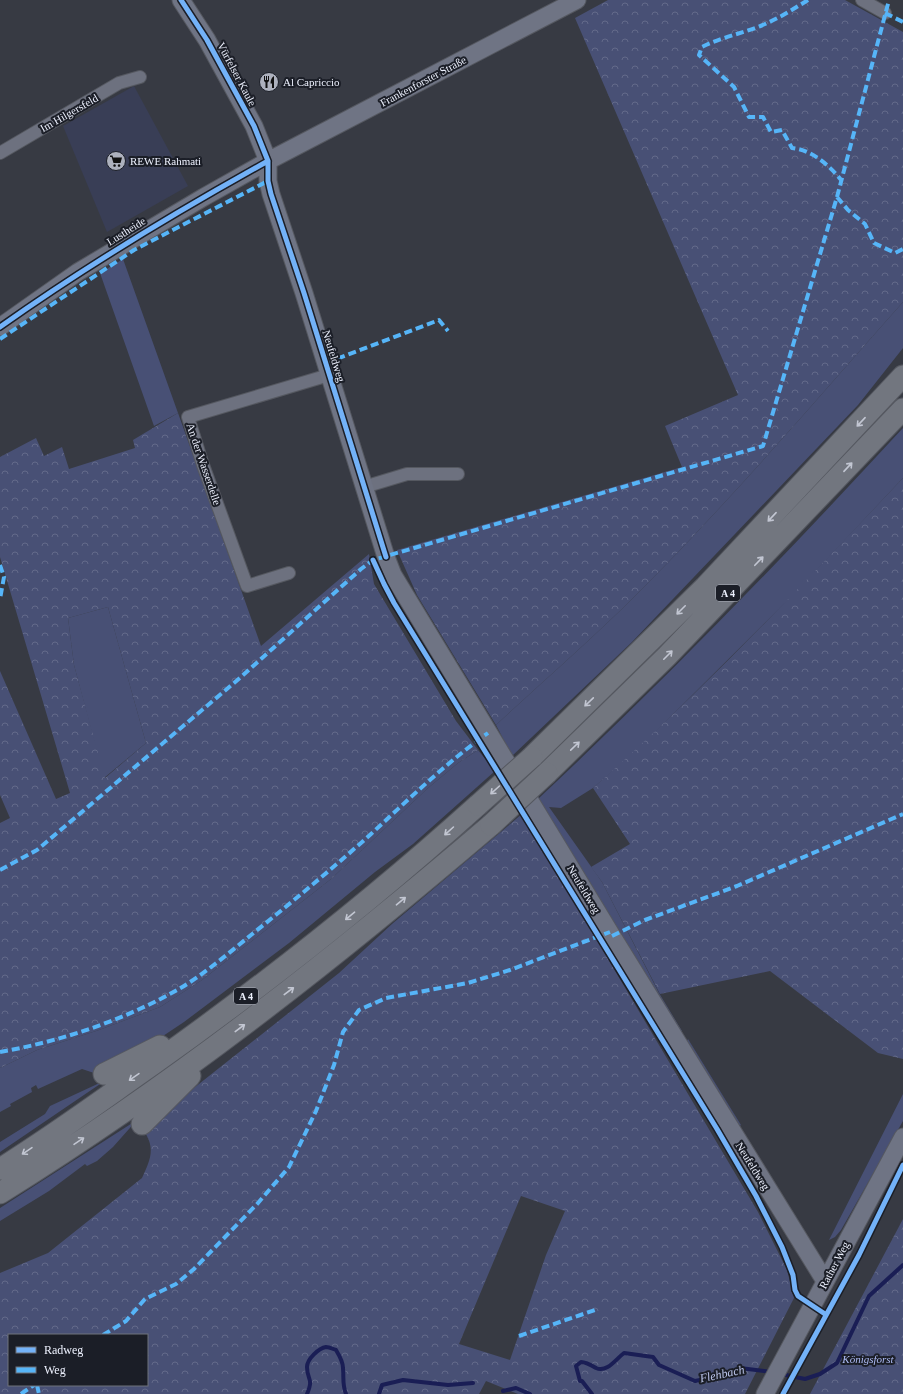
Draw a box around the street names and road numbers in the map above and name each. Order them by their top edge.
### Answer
street label: Vürfelser Kaule [215,40,259,108]
street label: Frankenforster Straße [378,53,468,109]
street label: Im Hilgersfeld [38,91,100,134]
street label: Lustheide [104,214,148,248]
street label: Neufeldweg [320,329,348,384]
street label: An der Wasserdelle [184,422,224,507]
road number: A 4 [716,585,740,601]
street label: Neufeldweg [565,863,603,916]
road number: A 4 [234,988,258,1004]
street label: Neufeldweg [734,1140,773,1192]
street label: Rather Weg [817,1239,852,1291]

